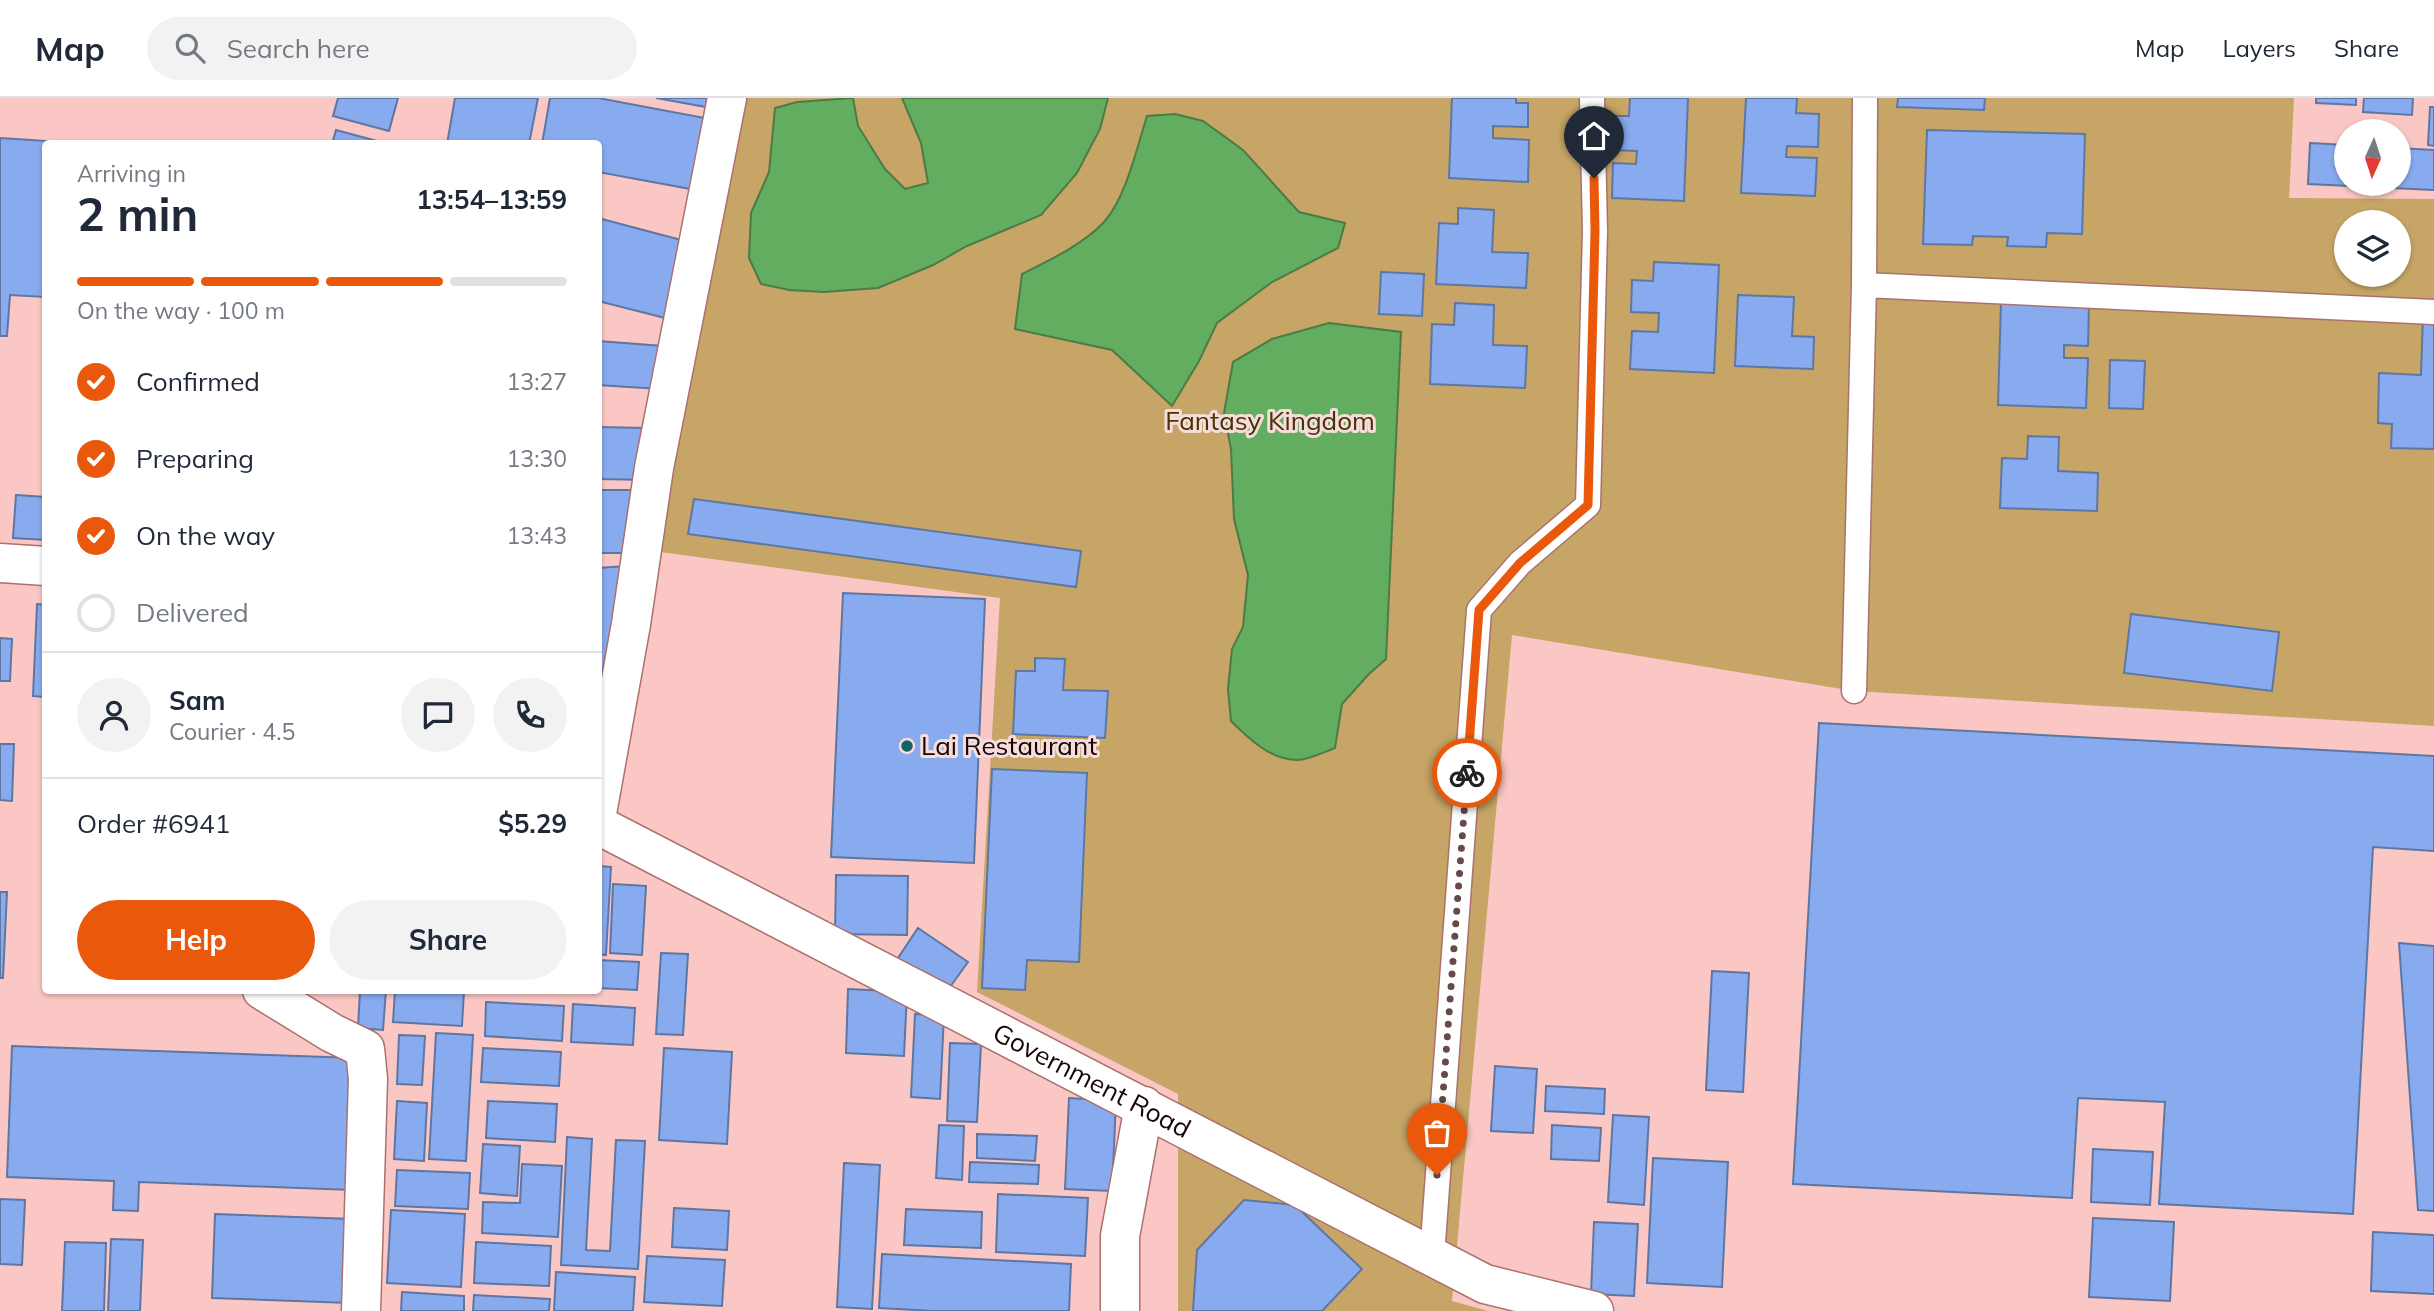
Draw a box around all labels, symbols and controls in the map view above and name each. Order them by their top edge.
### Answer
search box [147,17,637,80]
text: Map [35,28,105,69]
icon: search [171,29,209,67]
text: Search here [227,32,370,65]
text: Map [2135,33,2184,63]
text: Layers [2222,33,2296,63]
text: Share [2334,33,2399,63]
pin [1564,106,1624,178]
icon: home [1575,117,1613,155]
north arrow [2334,119,2412,196]
map controls [2334,119,2411,287]
text: Arriving in [77,159,186,188]
text: 13:54–13:59 [416,183,567,216]
text: 2 min [77,185,198,243]
button: layers [2334,210,2411,287]
text: On the way · 100 m [77,296,285,325]
icon: check [77,363,115,401]
text: Confirmed [136,365,260,398]
text: 13:27 [507,367,567,396]
park label: Fantasy Kingdom [1165,404,1375,437]
icon: check [77,440,115,478]
text: Preparing [136,442,254,475]
text: 13:30 [507,444,567,473]
icon: check [77,517,115,555]
text: On the way [136,519,275,552]
text: 13:43 [507,521,567,550]
text: Delivered [136,596,249,629]
button: person [77,678,151,752]
button: chat [401,678,475,752]
button: phone [493,678,567,752]
text: Sam [169,684,225,717]
text: Courier · 4.5 [169,717,295,746]
place label: Lai Restaurant [921,729,1097,762]
marker: Lai Restaurant [899,738,915,754]
courier [1432,738,1502,808]
icon: bike [1448,754,1486,792]
text: Order #6941 [77,807,230,840]
text: $5.29 [498,807,567,840]
button: Help [77,900,315,980]
button: Share [329,900,567,980]
street label: Government Road [988,1015,1196,1145]
pin [1407,1103,1467,1175]
icon: bag [1418,1114,1456,1152]

